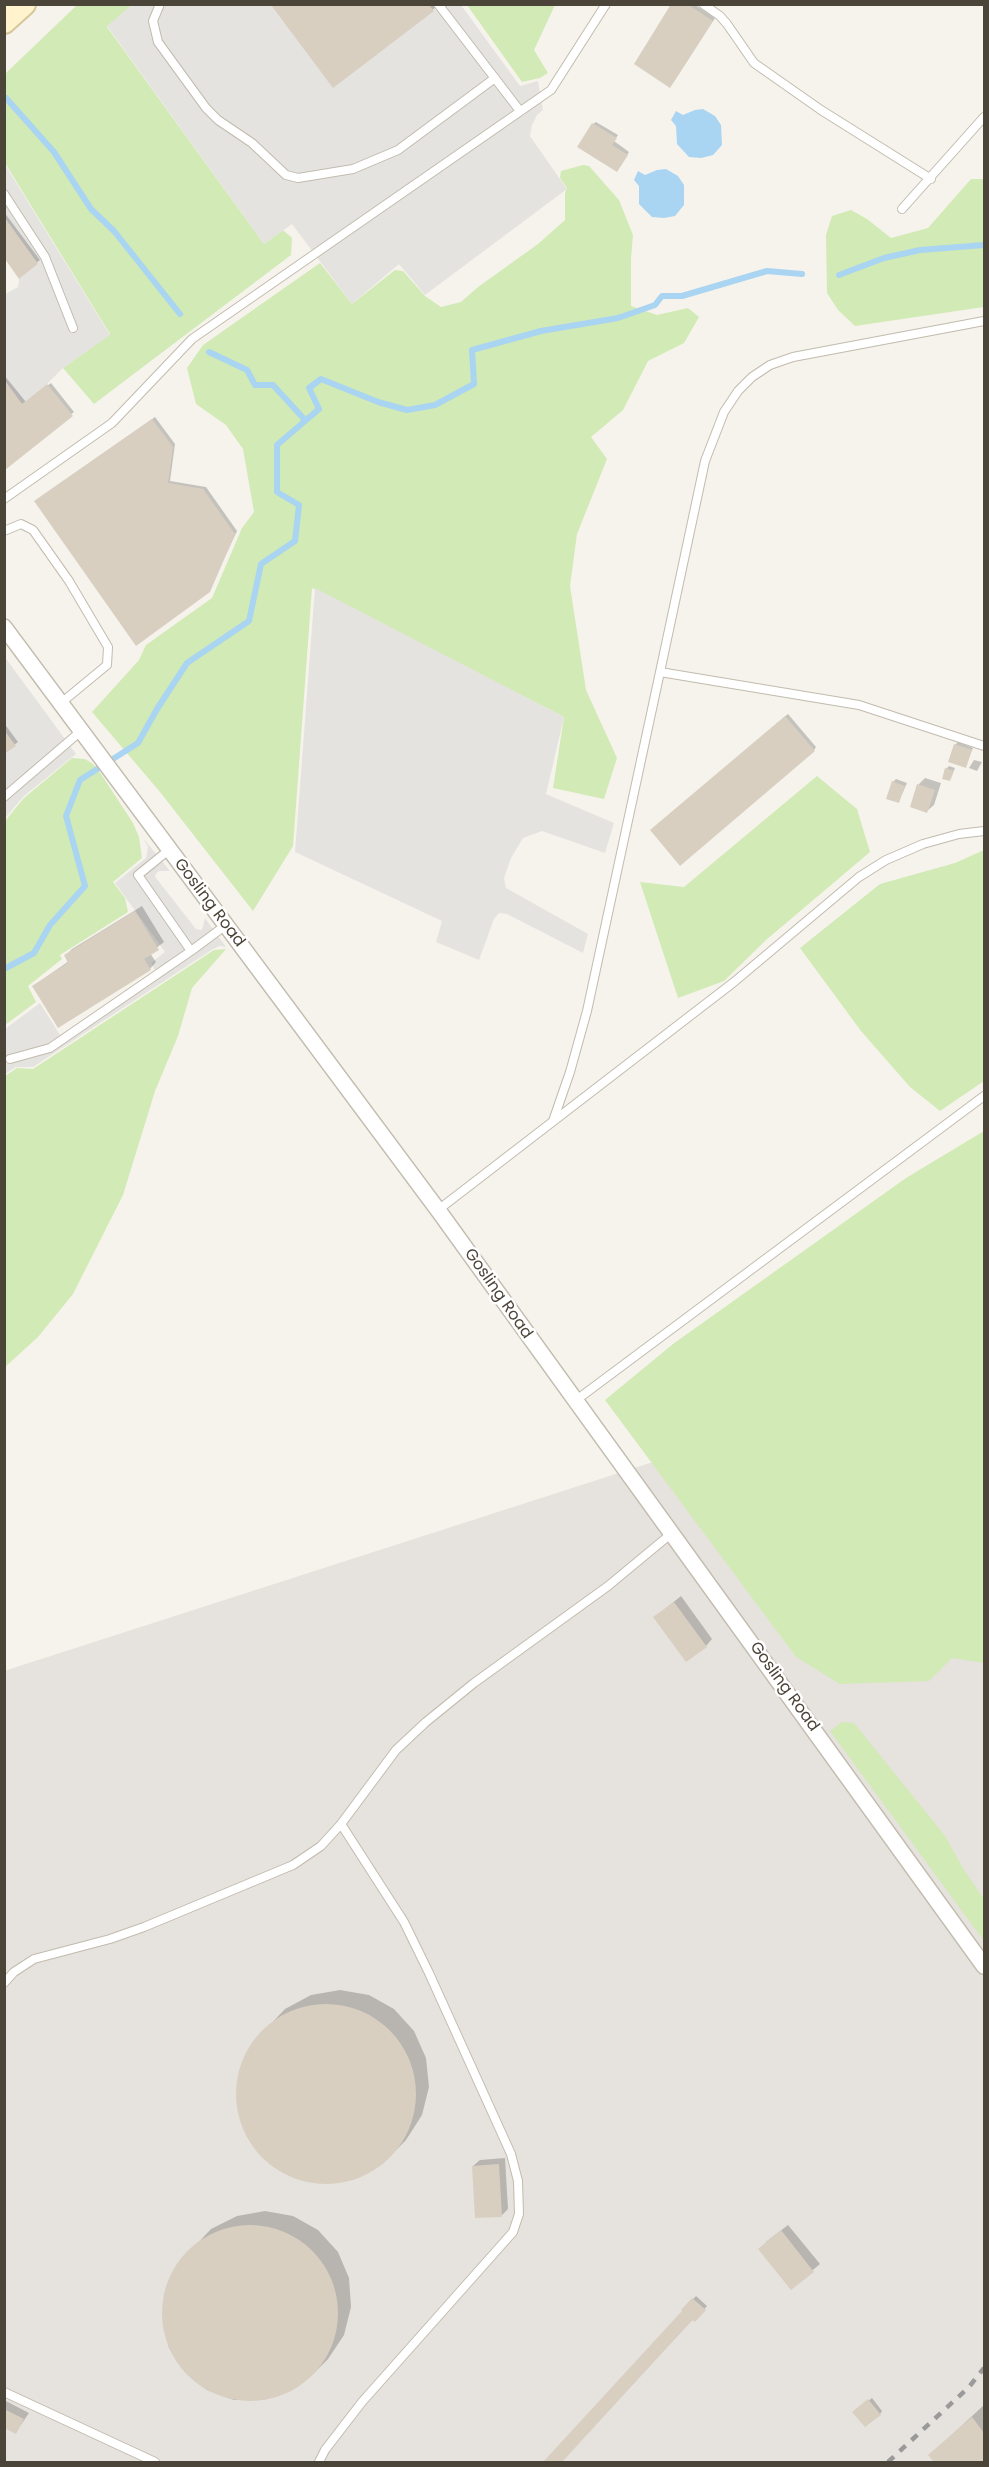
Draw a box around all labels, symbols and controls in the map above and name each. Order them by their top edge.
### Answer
street label: Gosling Road [169,855,249,951]
street label: Gosling Road [460,1245,536,1343]
street label: Gosling Road [745,1639,823,1735]

